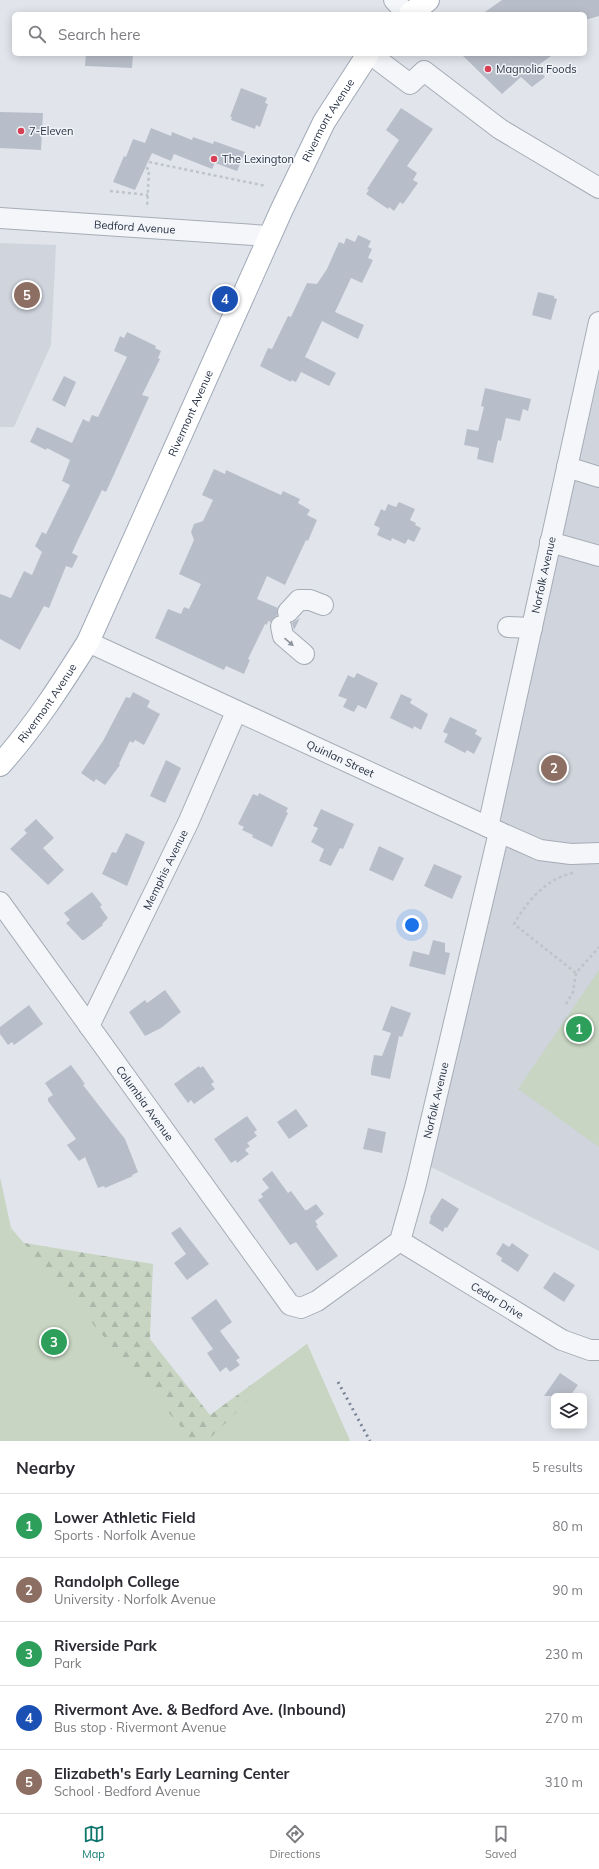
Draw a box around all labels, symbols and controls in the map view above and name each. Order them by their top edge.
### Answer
search box [12,12,587,56]
icon: search [26,23,48,45]
text: Search here [58,25,140,44]
place label: Magnolia Foods [496,62,577,76]
marker: Magnolia Foods [483,64,493,74]
street label: Rivermont Avenue [299,76,357,164]
place label: 7-Eleven [29,124,74,138]
marker: 7-Eleven [16,126,26,136]
place label: The Lexington [222,152,294,166]
marker: The Lexington [209,154,219,164]
street label: Bedford Avenue [93,217,176,237]
pin: 5 [14,280,40,310]
pin: 4 [212,284,238,314]
street label: Rivermont Avenue [165,368,216,459]
street label: Norfolk Avenue [528,535,559,615]
one-way arrow [284,637,295,646]
street label: Rivermont Avenue [15,661,80,745]
street label: Quinlan Street [304,737,377,780]
pin: 2 [541,753,567,783]
street label: Memphis Avenue [140,827,191,912]
your location [402,915,422,935]
pin: 1 [566,1014,592,1044]
street label: Norfolk Avenue [420,1061,452,1140]
street label: Columbia Avenue [113,1063,177,1144]
street label: Cedar Drive [468,1279,526,1322]
pin: 3 [41,1327,67,1357]
map controls [551,1393,587,1429]
button: layers [551,1393,587,1429]
text: Nearby [16,1457,75,1478]
text: 5 results [532,1459,583,1475]
text: Lower Athletic Field [54,1508,195,1527]
text: 1 [25,1518,33,1534]
text: 80 m [553,1518,583,1534]
text: Sports · Norfolk Avenue [54,1527,195,1543]
text: Randolph College [54,1572,180,1591]
text: 2 [25,1582,33,1598]
text: 90 m [553,1582,583,1598]
text: University · Norfolk Avenue [54,1591,216,1607]
text: Riverside Park [54,1636,157,1655]
text: 3 [25,1646,33,1662]
text: 230 m [545,1646,583,1662]
text: Park [54,1655,81,1671]
text: Rivermont Ave. & Bedford Ave. (Inbound) [54,1700,347,1719]
text: 4 [25,1710,33,1726]
text: 270 m [545,1710,583,1726]
text: Bus stop · Rivermont Avenue [54,1719,226,1735]
text: Elizabeth's Early Learning Center [54,1764,290,1783]
text: 5 [25,1774,33,1790]
text: 310 m [545,1774,583,1790]
text: School · Bedford Avenue [54,1783,200,1799]
tab: Map [82,1823,105,1861]
tab: Directions [270,1823,320,1861]
tab: Saved [485,1823,517,1861]

